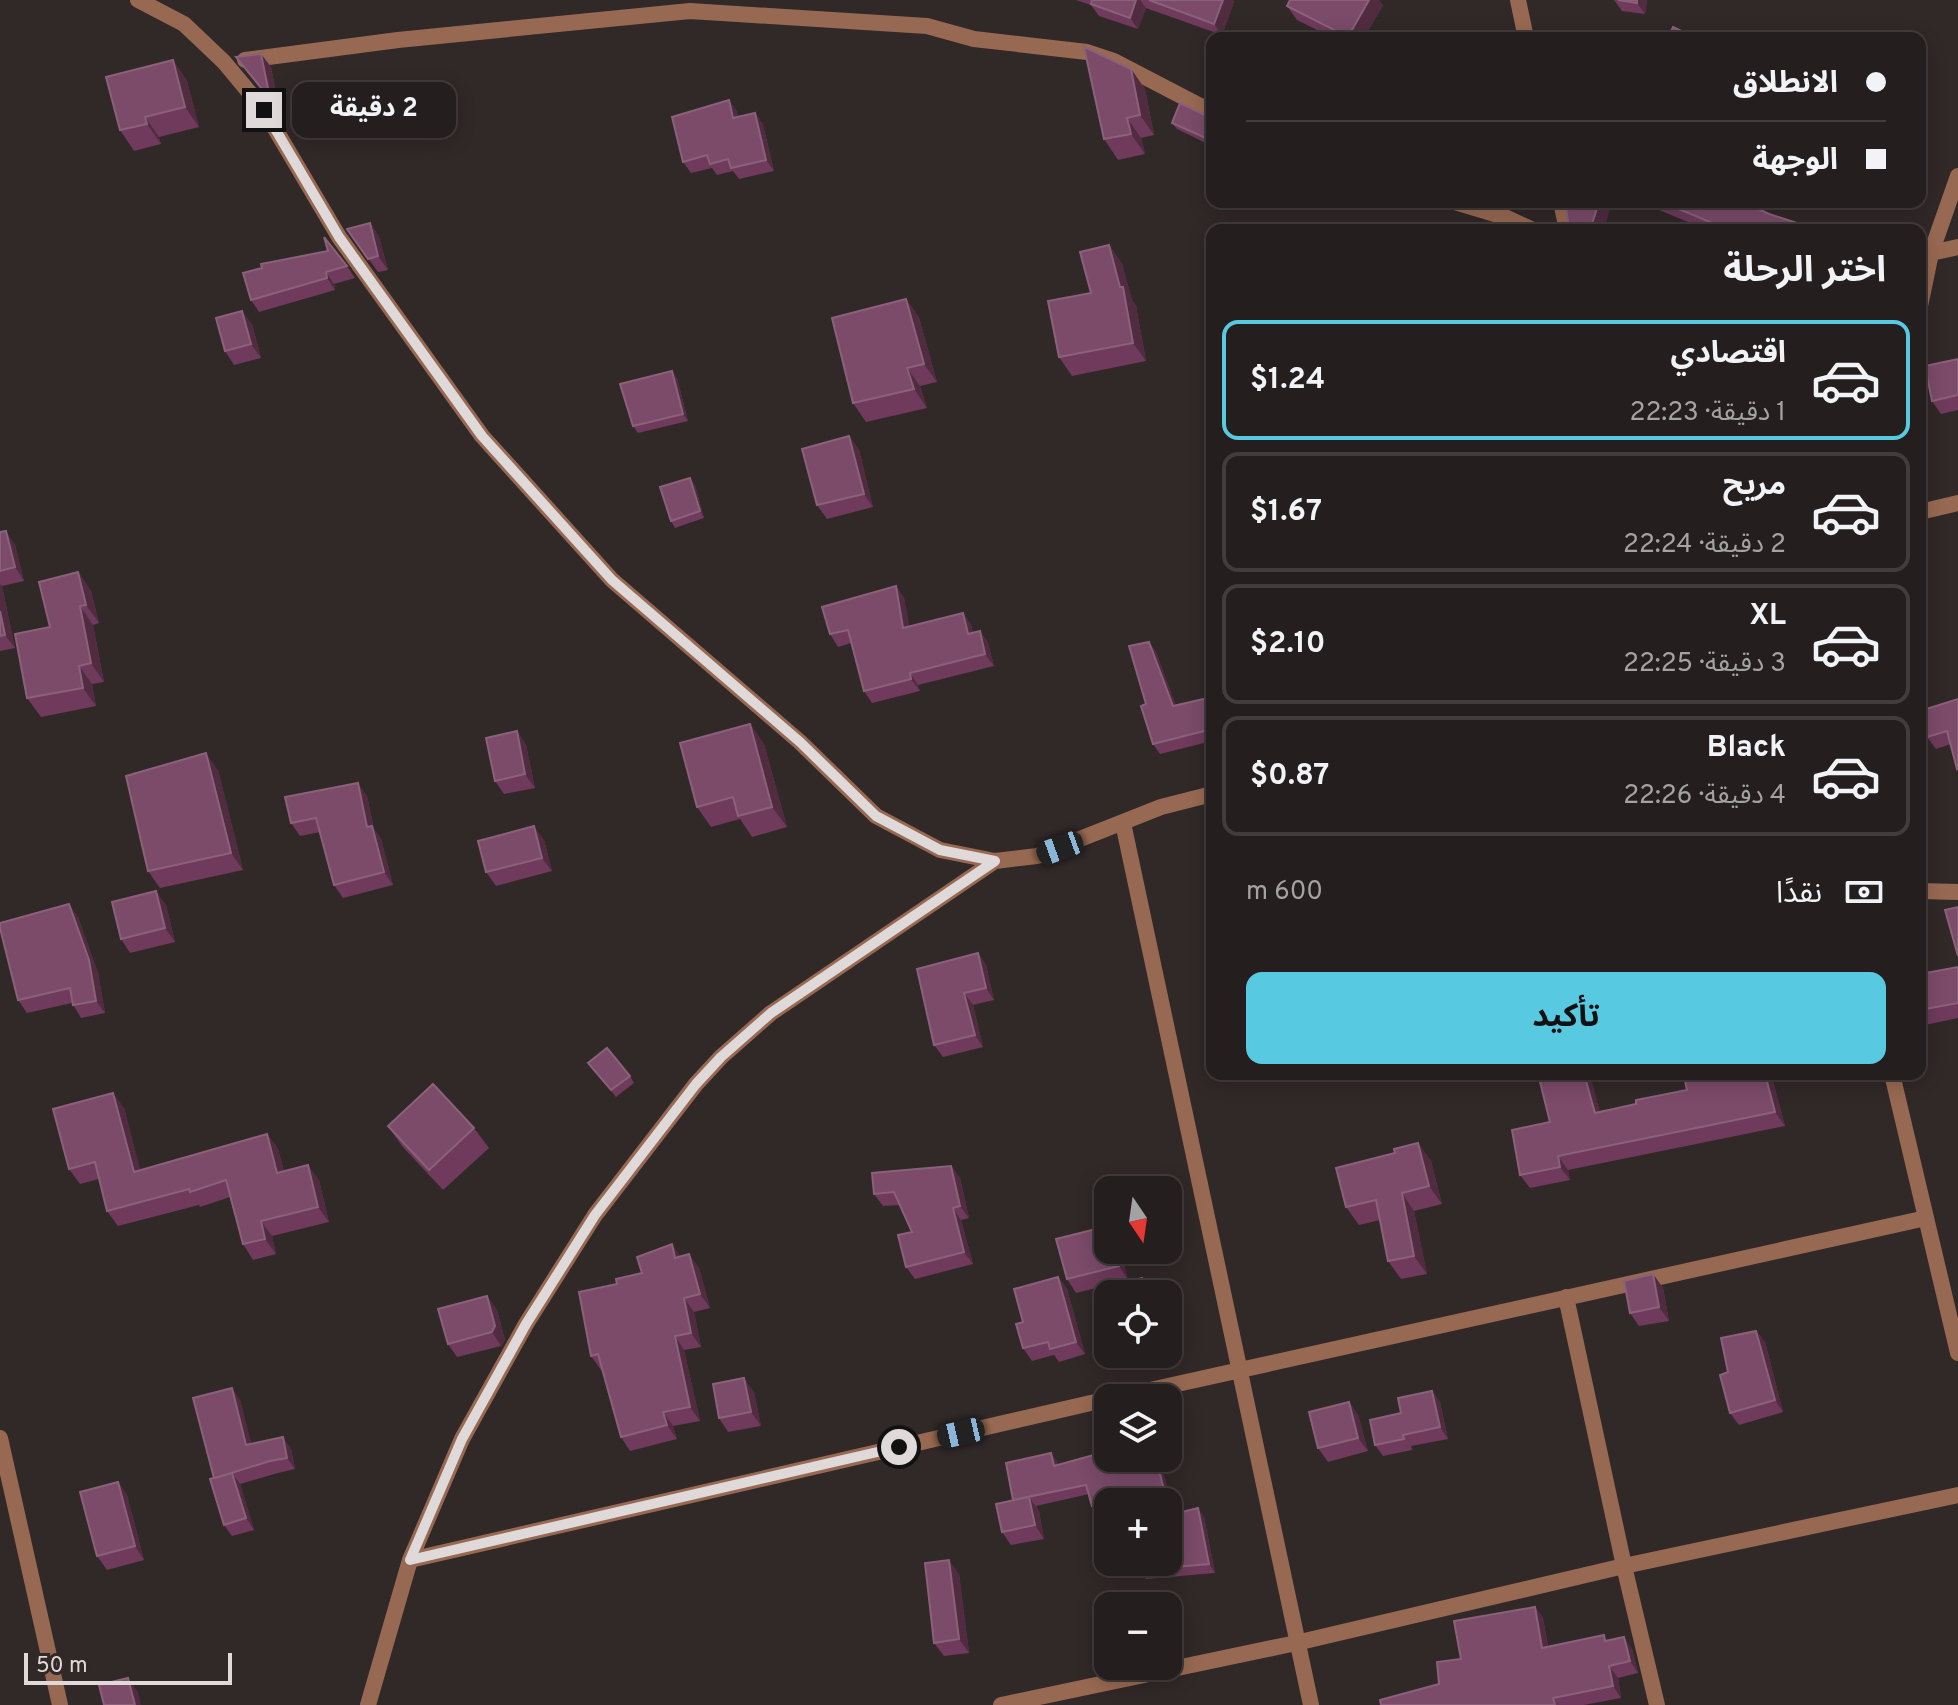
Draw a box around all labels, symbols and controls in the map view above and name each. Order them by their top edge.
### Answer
text: الانطلاق [1733,66,1838,103]
callout: 2 دقيقة [292,82,456,138]
route end [246,92,282,128]
text: 2 دقيقة [330,93,418,126]
text: الوجهة [1753,143,1838,180]
text: اختر الرحلة [1723,249,1886,295]
text: اقتصادي [1671,336,1786,373]
icon: car [1810,344,1882,416]
text: $1.24 [1250,362,1325,399]
text: 1 دقيقة · 22:23 [1629,397,1786,430]
text: مريح [1723,468,1786,505]
icon: car [1810,476,1882,548]
text: $1.67 [1250,494,1322,531]
text: 2 دقيقة · 22:24 [1623,529,1786,562]
text: XL [1749,598,1786,635]
icon: car [1810,608,1882,680]
text: $2.10 [1250,626,1325,663]
text: 3 دقيقة · 22:25 [1623,648,1786,681]
text: Black [1707,730,1786,767]
icon: car [1810,740,1882,812]
text: $0.87 [1250,758,1329,795]
text: 4 دقيقة · 22:26 [1623,780,1786,813]
car [1033,829,1087,867]
icon: cash [1842,870,1886,914]
text: 600 m [1246,876,1323,909]
text: نقدًا [1776,876,1822,913]
button: تأكيد [1246,972,1886,1064]
north arrow [1094,1176,1182,1264]
map controls [1094,1176,1182,1680]
button: locate [1094,1280,1182,1368]
button: layers [1094,1384,1182,1472]
car [935,1416,987,1450]
route start [881,1429,917,1465]
button: + [1094,1488,1182,1576]
button: − [1094,1592,1182,1680]
scale bar [24,1649,232,1685]
text: 50 m [36,1653,88,1680]

